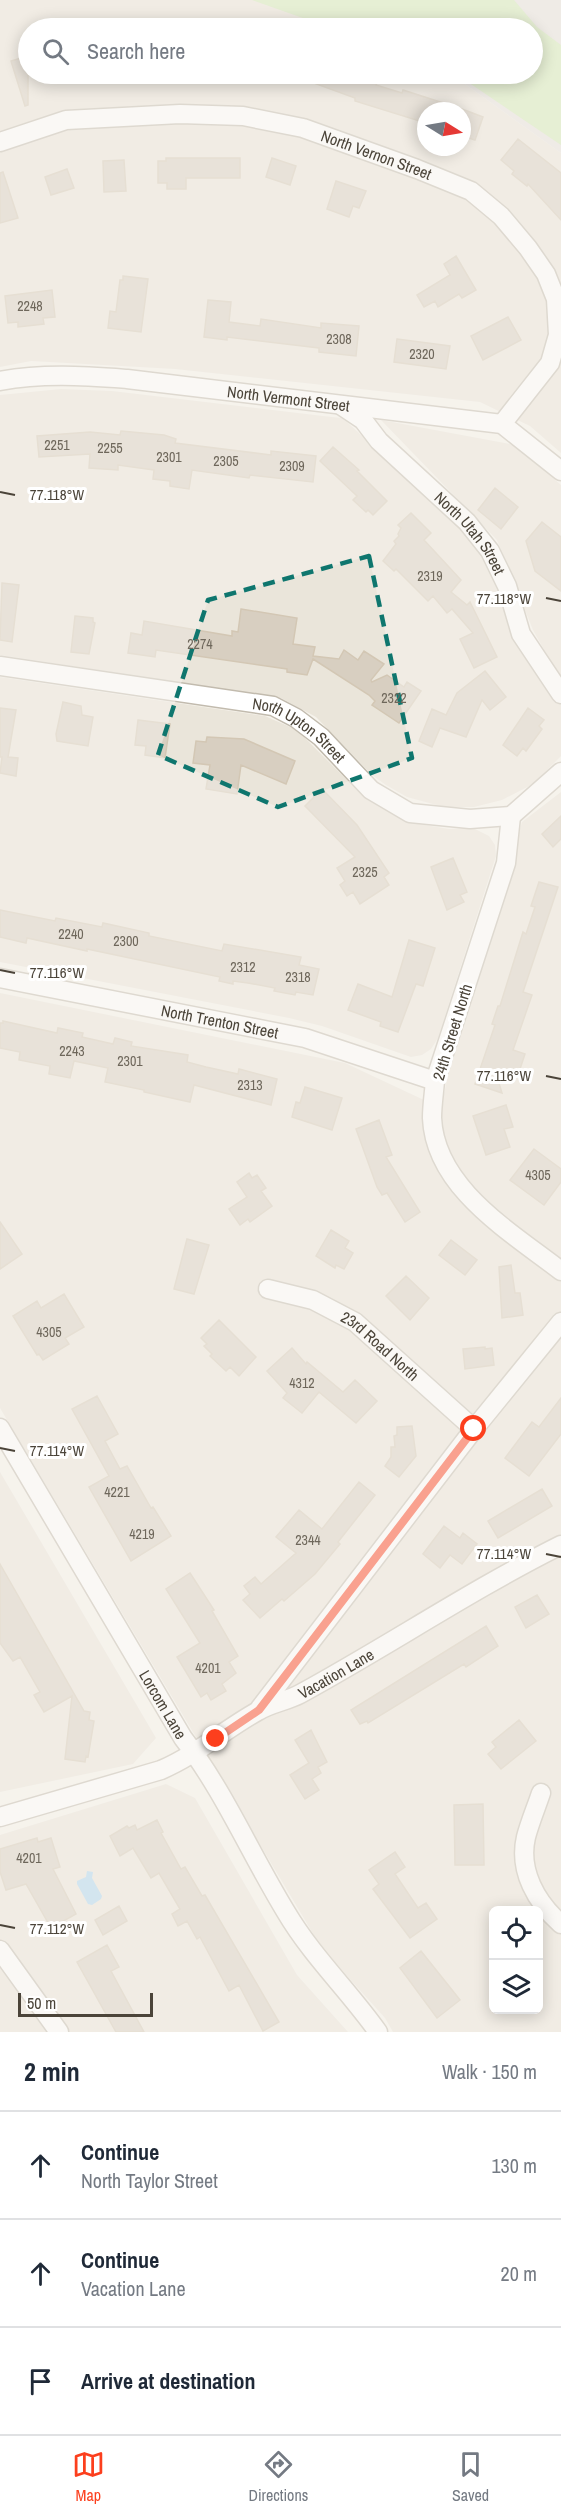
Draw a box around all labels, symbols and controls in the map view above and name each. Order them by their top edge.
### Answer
search box [18,18,543,84]
icon: search [39,35,72,68]
text: Search here [87,36,185,66]
north arrow [417,102,471,156]
street label: North Vernon Street [318,124,435,185]
house number: 2248 [17,297,43,315]
house number: 2308 [326,330,352,348]
house number: 2320 [409,345,435,363]
street label: North Vermont Street [226,380,351,417]
house number: 2251 [44,436,70,454]
house number: 2255 [97,439,123,457]
house number: 2301 [156,448,182,466]
house number: 2305 [213,452,239,470]
house number: 2309 [279,457,305,475]
text: 77.118°W [30,484,85,505]
street label: North Utah Street [430,487,511,578]
house number: 2319 [417,567,443,585]
text: 77.118°W [477,588,532,609]
house number: 2274 [187,635,213,653]
house number: 2322 [381,689,407,707]
street label: North Upton Street [251,692,351,768]
house number: 2325 [352,863,378,881]
house number: 2240 [58,925,84,943]
house number: 2300 [113,932,139,950]
house number: 2312 [230,958,256,976]
text: 77.116°W [30,962,85,983]
house number: 2318 [285,968,311,986]
street label: 24th Street North [427,981,477,1083]
street label: North Trenton Street [159,999,281,1044]
house number: 2243 [59,1042,85,1060]
house number: 2301 [117,1052,143,1070]
text: 77.116°W [477,1065,532,1086]
house number: 2313 [237,1076,263,1094]
house number: 4305 [525,1166,551,1184]
street label: 23rd Road North [337,1306,424,1386]
house number: 4305 [36,1323,62,1341]
house number: 4312 [289,1374,315,1392]
route start [460,1415,486,1441]
text: 77.114°W [30,1440,85,1461]
house number: 4221 [104,1483,130,1501]
house number: 4219 [129,1525,155,1543]
house number: 2344 [295,1531,321,1549]
text: 77.114°W [477,1543,532,1564]
street label: Vacation Lane [294,1643,378,1704]
house number: 4201 [195,1659,221,1677]
street label: Lorcom Lane [134,1666,192,1743]
route end [202,1725,228,1751]
house number: 4201 [16,1849,42,1867]
map controls [489,1906,543,2014]
button: locate [489,1906,543,1960]
text: 77.112°W [30,1918,85,1939]
button: layers [489,1960,543,2014]
scale bar [18,1990,153,2018]
text: 50 m [27,1992,56,2014]
text: 2 min [24,2054,80,2089]
text: Walk · 150 m [442,2058,537,2085]
text: Continue [81,2137,159,2167]
icon: ahead [24,2149,57,2182]
text: 130 m [491,2152,537,2179]
text: North Taylor Street [81,2167,218,2194]
text: Continue [81,2245,159,2275]
icon: ahead [24,2257,57,2290]
text: 20 m [501,2260,537,2287]
text: Vacation Lane [81,2275,186,2302]
icon: arrive [24,2365,57,2398]
text: Arrive at destination [81,2366,255,2396]
tab: Map [72,2448,105,2506]
tab: Directions [248,2448,308,2506]
tab: Saved [452,2448,489,2506]

